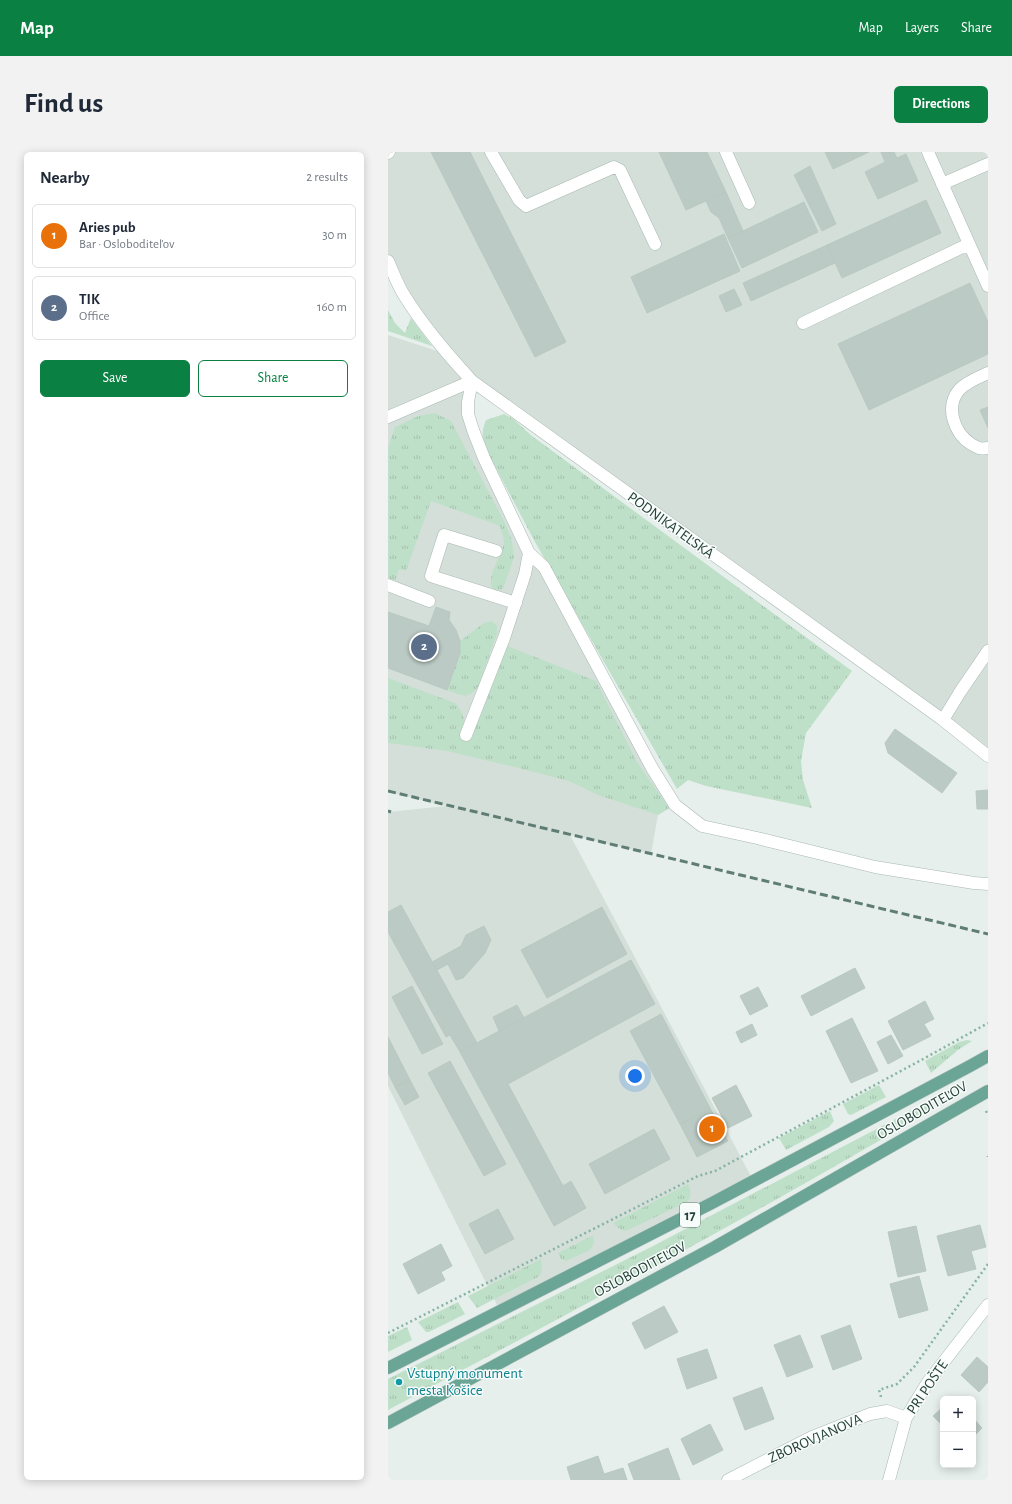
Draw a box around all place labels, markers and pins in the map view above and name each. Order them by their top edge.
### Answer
pin: 2 [411,632,437,662]
pin: 1 [699,1114,725,1144]
place label: Vstupný monument mesta Košice [407,1366,523,1398]
marker: Vstupný monument mesta Košice [394,1377,404,1387]

